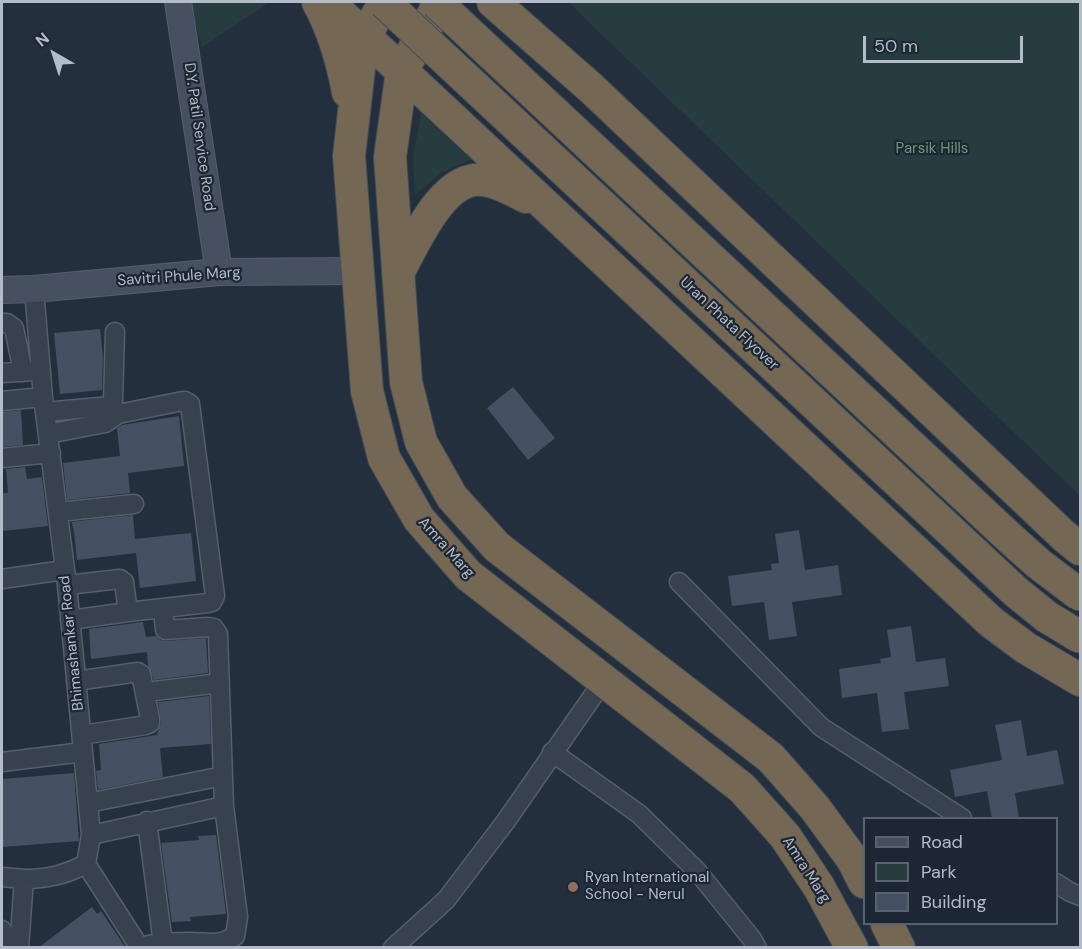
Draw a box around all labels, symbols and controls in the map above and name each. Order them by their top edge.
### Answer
north arrow [24,24,84,84]
scale bar [866,24,1026,62]
text: N [31,28,53,51]
text: 50 m [874,34,918,58]
street label: D.Y. Patil Service Road [180,62,218,212]
park label: Parsik Hills [896,140,968,158]
street label: Savitri Phule Marg [117,264,241,290]
street label: Uran Phata Flyover [676,274,782,374]
street label: Amra Marg [414,514,478,582]
street label: Bhimashankar Road [56,575,88,711]
legend [863,817,1058,925]
text: Road [921,830,963,854]
street label: Amra Marg [778,833,834,907]
text: Park [921,860,957,884]
place label: Ryan International School - Nerul [585,869,709,904]
marker: Ryan International School - Nerul [566,880,580,894]
text: Building [921,890,986,914]

